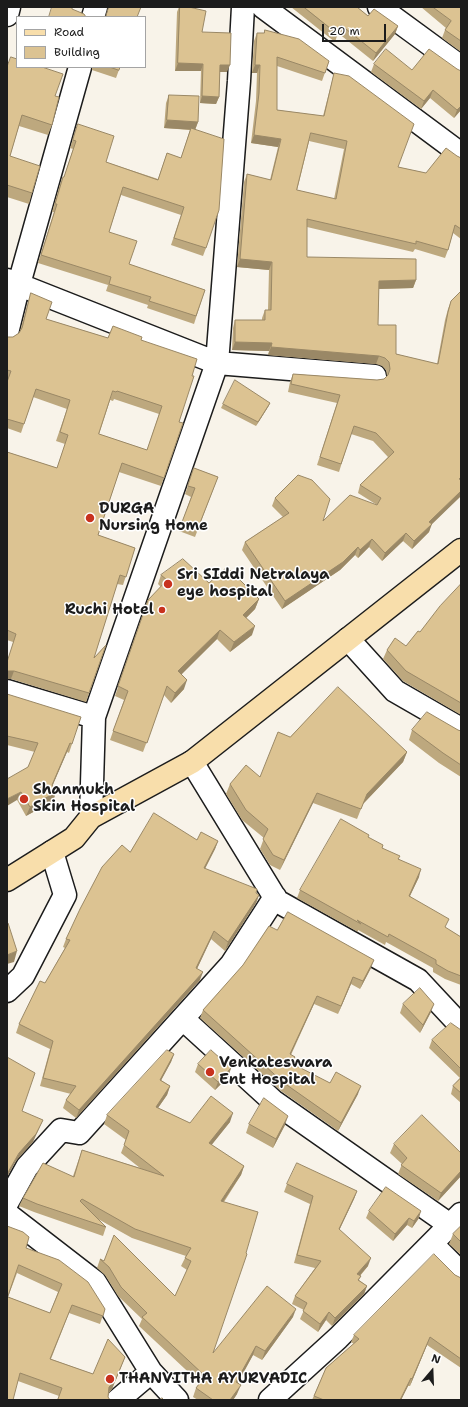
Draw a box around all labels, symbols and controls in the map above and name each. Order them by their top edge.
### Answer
legend [16,16,146,68]
scale bar [324,16,388,42]
text: 20 m [329,23,360,39]
text: Road [54,24,84,40]
text: Building [54,44,100,60]
place label: DURGA Nursing Home [99,500,208,535]
marker: DURGA Nursing Home [84,512,96,524]
place label: Sri SIddi Netralaya eye hospital [177,566,330,601]
marker: Sri SIddi Netralaya eye hospital [162,578,174,590]
place label: Ruchi Hotel [65,601,154,619]
marker: Ruchi Hotel [157,605,167,615]
place label: Shanmukh Skin Hospital [33,781,135,816]
marker: Shanmukh Skin Hospital [18,793,30,805]
place label: Venkateswara Ent Hospital [219,1054,332,1089]
marker: Venkateswara Ent Hospital [204,1066,216,1078]
north arrow [412,1351,452,1391]
text: N [430,1351,443,1368]
place label: THANVITHA AYURVADIC [119,1370,307,1388]
marker: THANVITHA AYURVADIC [104,1373,116,1385]

